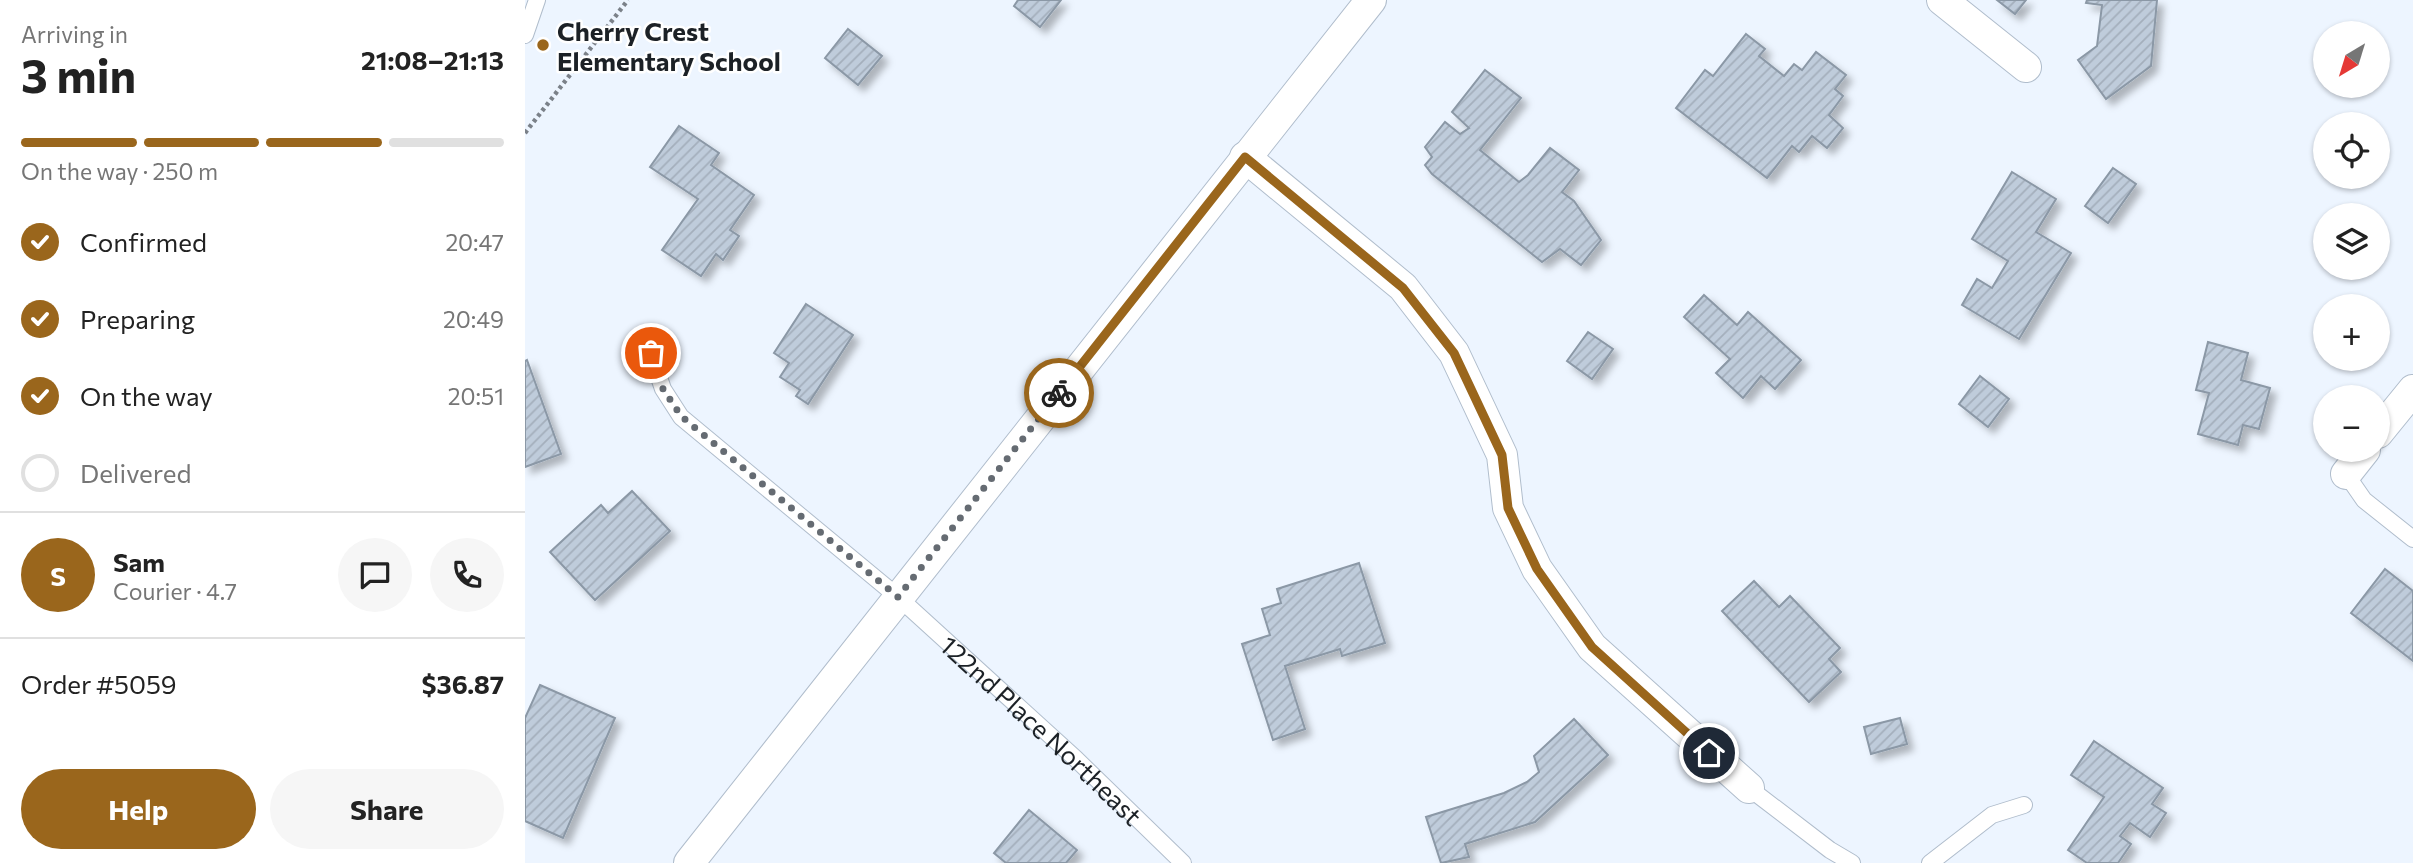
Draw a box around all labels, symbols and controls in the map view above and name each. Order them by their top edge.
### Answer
place label: Cherry Crest Elementary School [557,15,781,76]
text: Arriving in [21,20,128,48]
north arrow [2313,21,2391,98]
map controls [2313,21,2390,462]
marker: Cherry Crest Elementary School [535,37,551,53]
text: 21:08–21:13 [361,44,504,75]
text: 3 min [21,46,136,102]
button: locate [2313,112,2390,189]
text: On the way · 250 m [21,157,218,185]
button: layers [2313,203,2390,280]
icon: check [21,223,59,261]
text: Confirmed [80,226,207,257]
text: 20:47 [445,228,504,256]
button: + [2313,294,2390,371]
icon: check [21,300,59,338]
text: Preparing [80,303,195,334]
text: 20:49 [443,305,504,333]
pin [621,323,681,383]
icon: bag [632,334,670,372]
courier [1024,358,1094,428]
icon: bike [1040,374,1078,412]
icon: check [21,377,59,415]
text: On the way [80,380,213,411]
text: 20:51 [448,382,504,410]
button: − [2313,385,2390,462]
text: Delivered [80,457,191,488]
button: chat [338,538,412,612]
button: phone [430,538,504,612]
text: Sam [113,546,165,577]
text: S [50,560,66,591]
text: Courier · 4.7 [113,577,237,605]
street label: 122nd Place Northeast [935,628,1149,831]
text: Order #5059 [21,668,177,699]
text: $36.87 [422,668,504,699]
pin [1679,723,1739,783]
icon: home [1690,734,1728,772]
button: Help [21,769,256,849]
button: Share [270,769,504,849]

